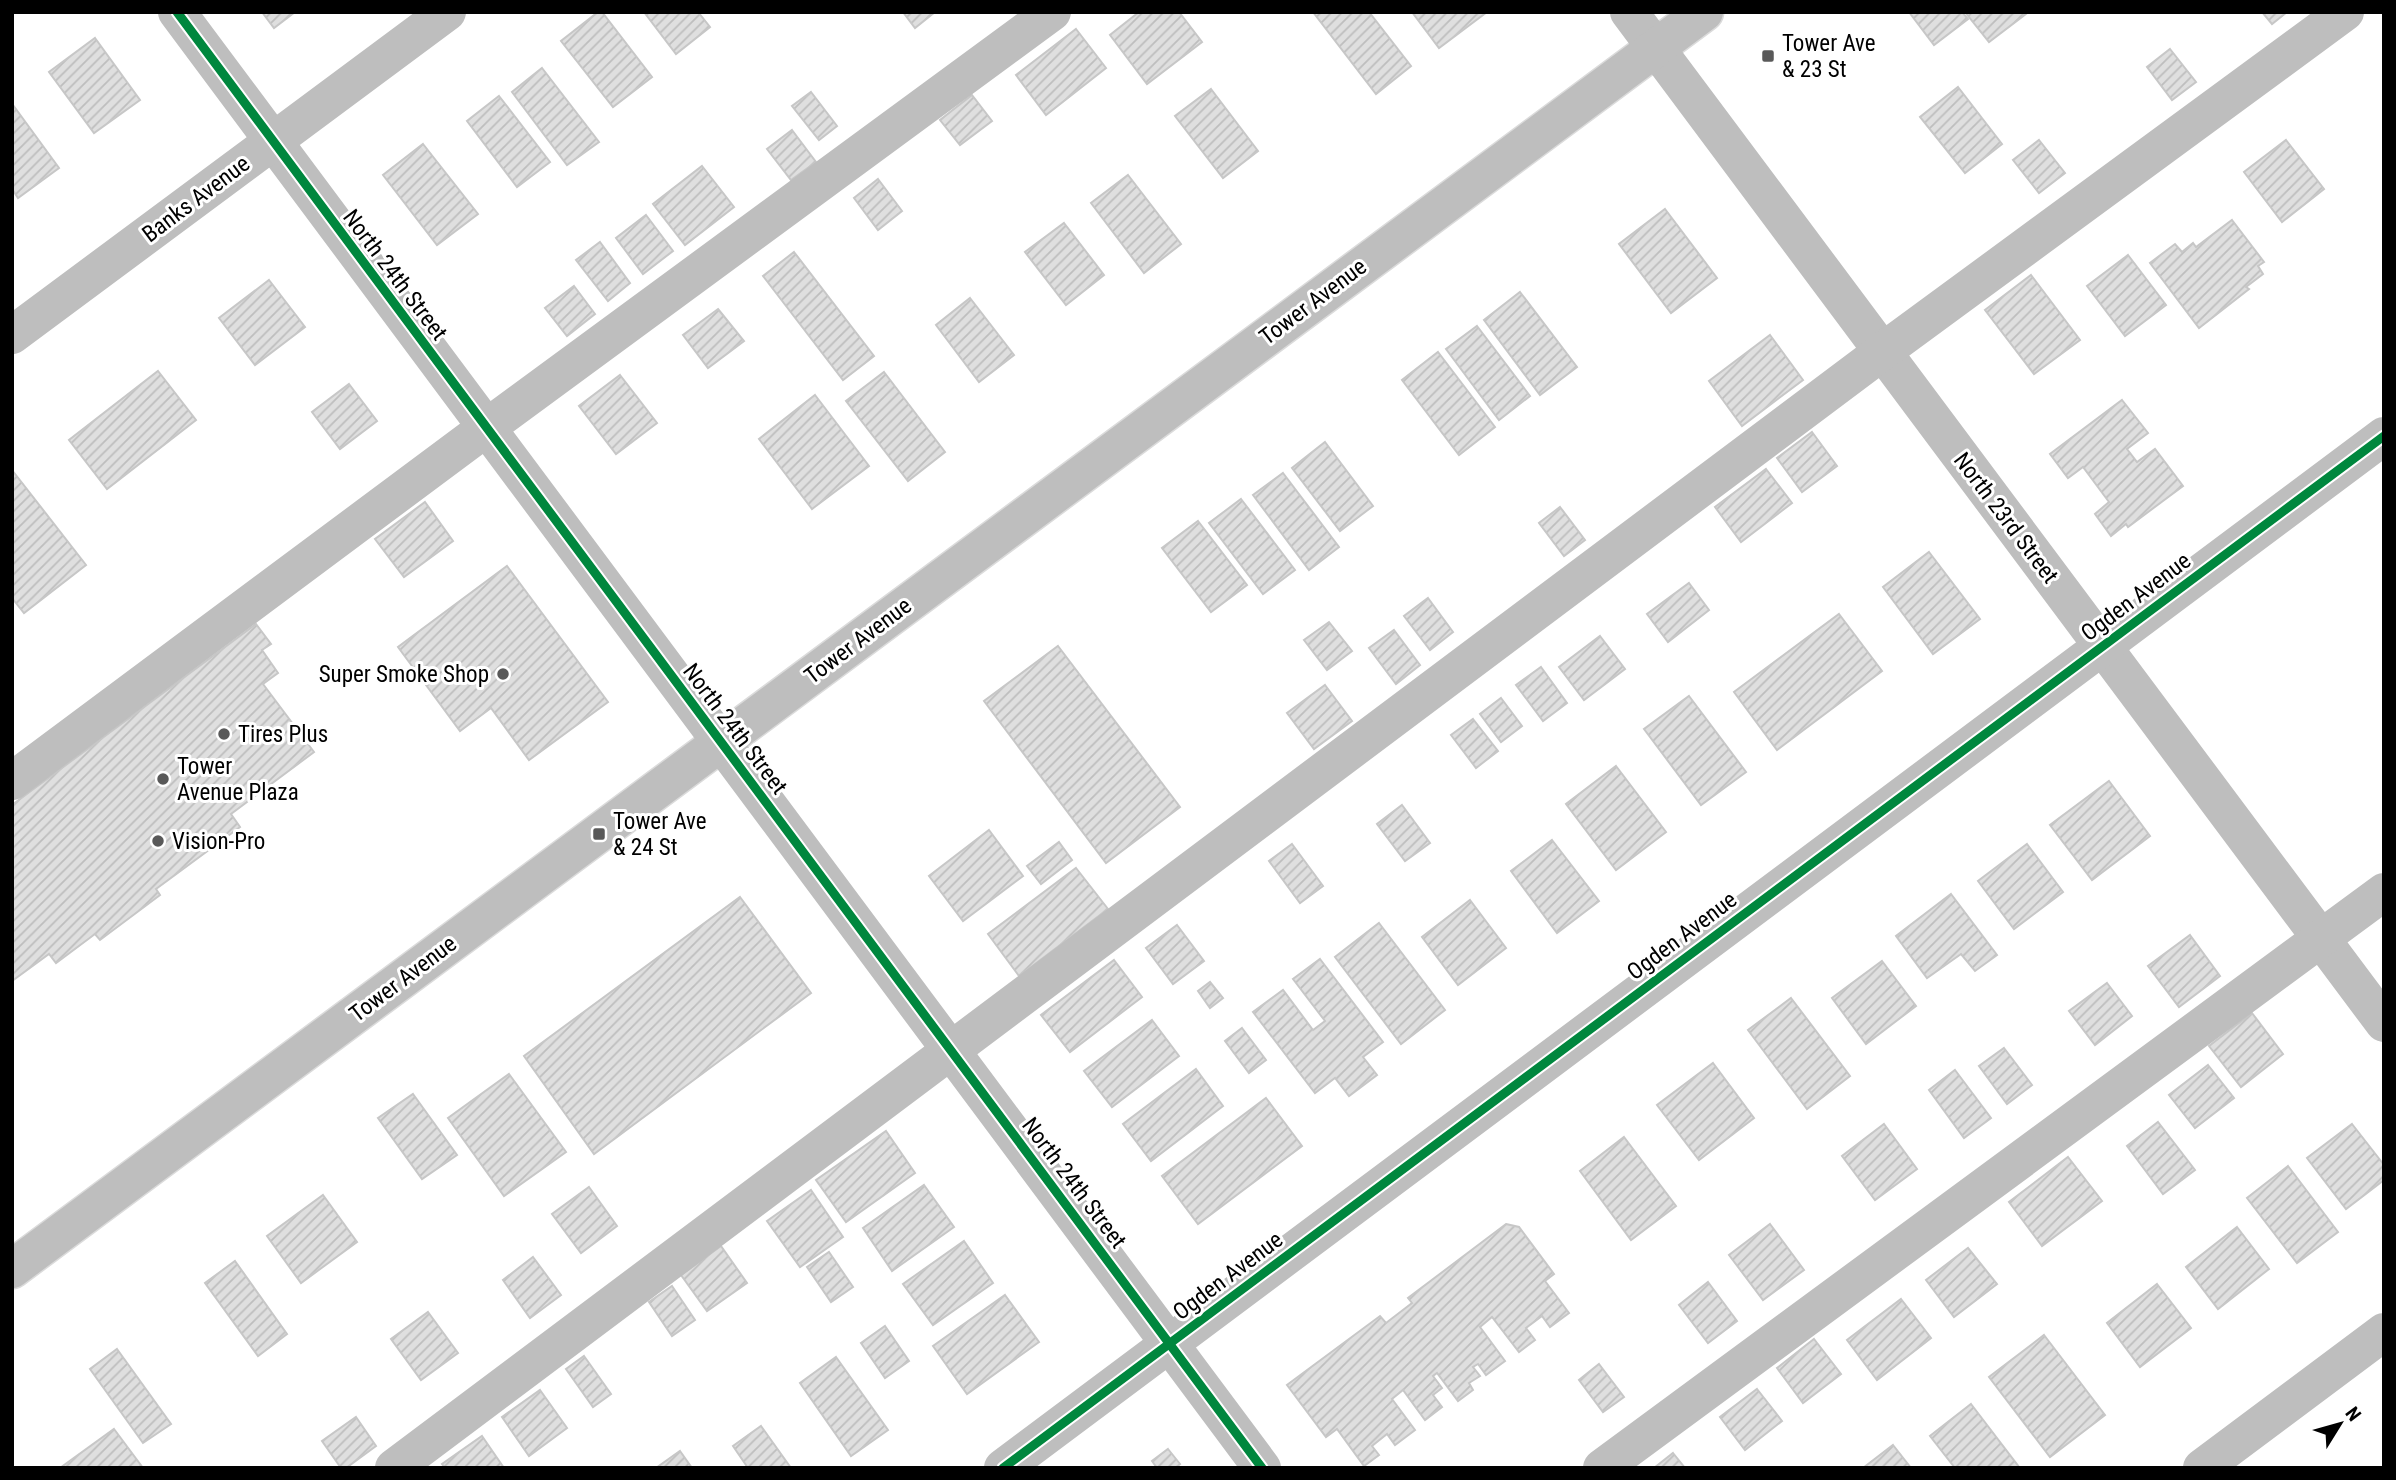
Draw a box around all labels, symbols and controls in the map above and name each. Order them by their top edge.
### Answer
place label: Tower Ave & 23 St [1782,30,1876,83]
marker: Tower Ave & 23 St [1760,48,1776,64]
street label: Banks Avenue [137,150,255,248]
street label: North 24th Street [337,204,453,346]
street label: Tower Avenue [1254,253,1372,351]
street label: North 23rd Street [1948,447,2064,589]
street label: Ogden Avenue [2076,547,2196,647]
street label: Tower Avenue [799,592,917,690]
street label: North 24th Street [677,658,793,800]
place label: Super Smoke Shop [319,661,489,688]
marker: Super Smoke Shop [495,666,511,682]
place label: Tires Plus [238,721,328,748]
marker: Tires Plus [216,726,232,742]
place label: Tower Avenue Plaza [177,753,299,806]
marker: Tower Avenue Plaza [155,771,171,787]
place label: Tower Ave & 24 St [613,808,707,861]
marker: Tower Ave & 24 St [591,826,607,842]
place label: Vision-Pro [172,828,265,855]
marker: Vision-Pro [150,833,166,849]
street label: Ogden Avenue [1622,886,1742,986]
street label: Tower Avenue [344,930,462,1028]
street label: North 24th Street [1016,1112,1132,1254]
street label: Ogden Avenue [1168,1226,1288,1326]
north arrow [2305,1389,2375,1459]
text: N [2340,1403,2366,1426]

